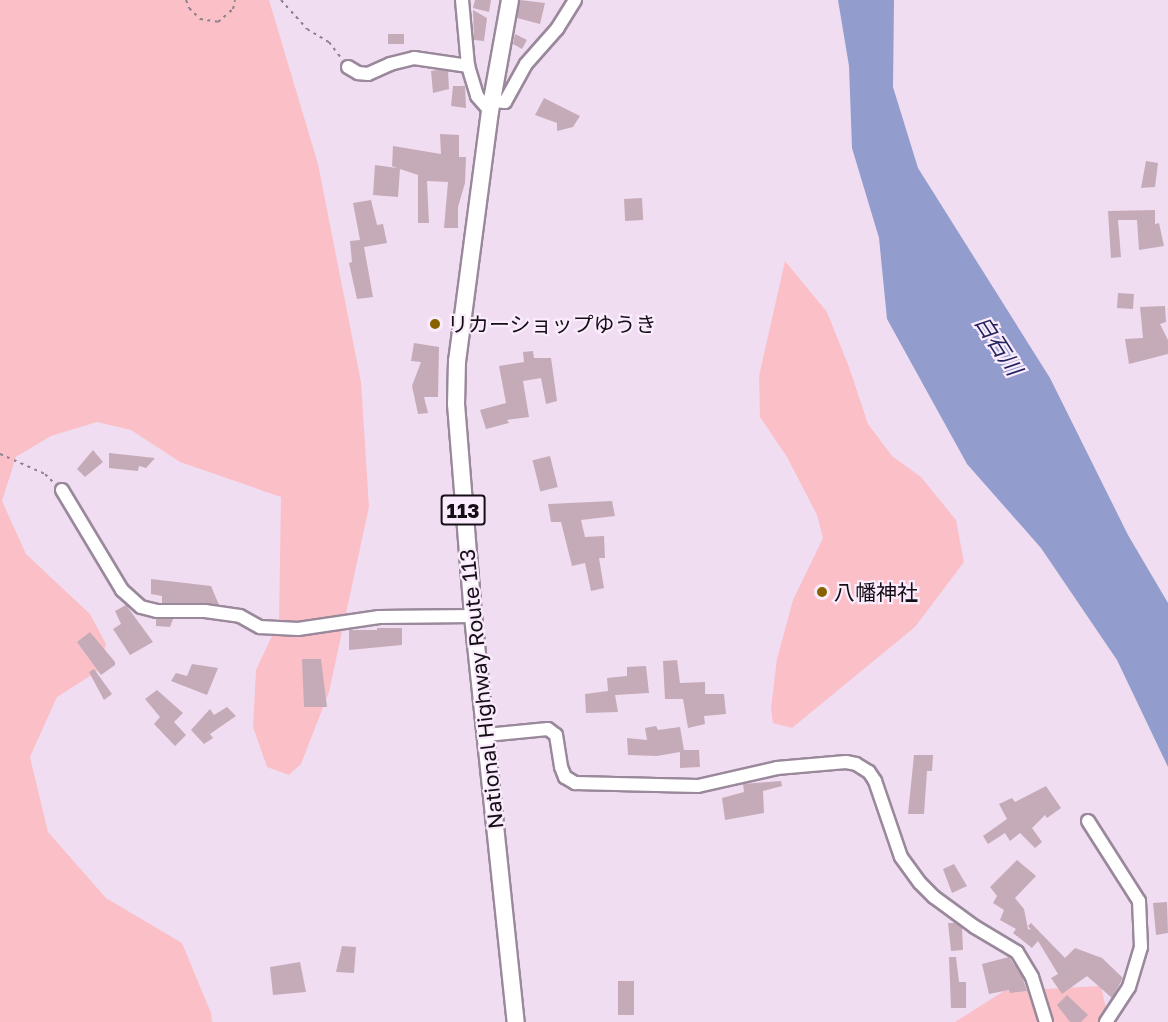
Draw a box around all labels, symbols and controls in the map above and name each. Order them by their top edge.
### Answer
water label: 白石川 [970,310,1028,380]
place label: リカーショップゆうき [447,311,657,337]
marker: リカーショップゆうき [428,317,442,331]
road number: 113 [440,493,486,527]
street label: National Highway Route 113 [454,548,508,830]
place label: 八幡神社 [834,579,918,605]
marker: 八幡神社 [815,585,829,599]

